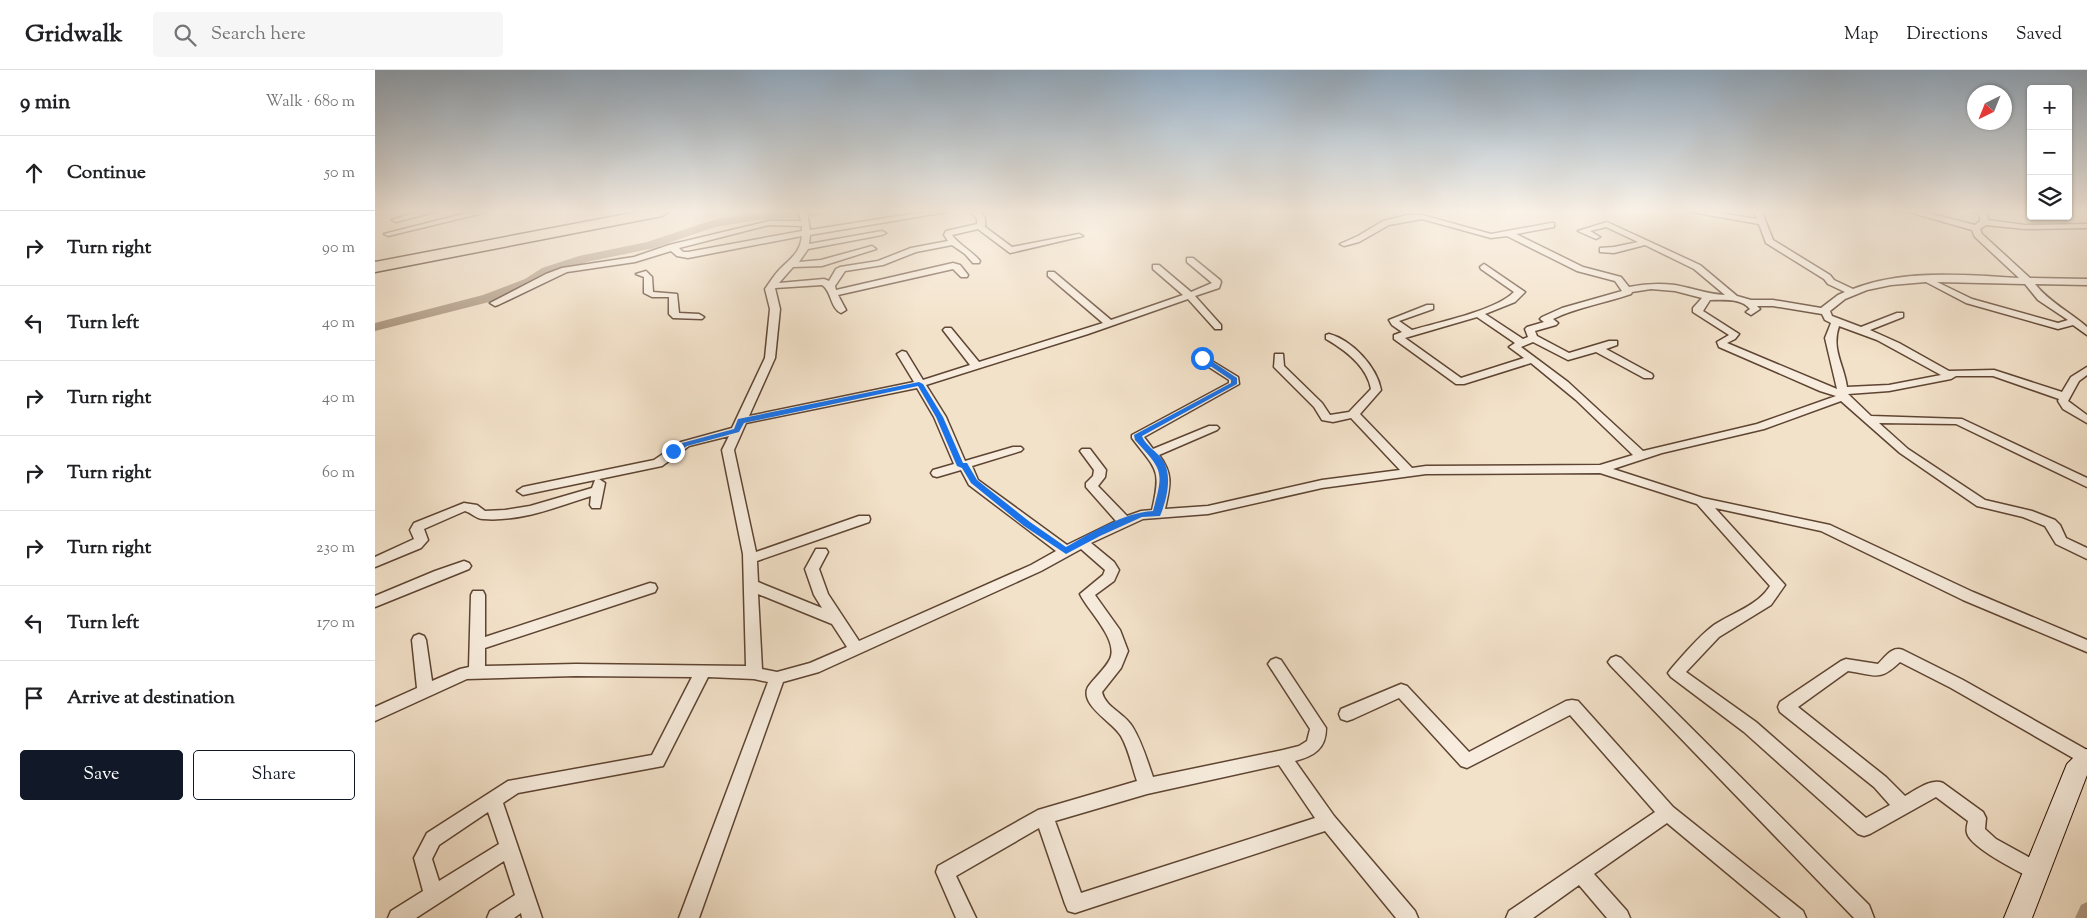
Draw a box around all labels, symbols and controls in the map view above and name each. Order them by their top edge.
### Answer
search box [153,12,503,57]
text: Gridwalk [25,18,123,52]
icon: search [171,21,199,49]
text: Search here [211,21,306,48]
text: Map [1844,22,1879,48]
text: Directions [1907,22,1988,48]
text: Saved [2016,22,2062,48]
north arrow [1967,85,2012,130]
map controls [2027,85,2072,220]
button: + [2027,85,2072,130]
text: 9 min [20,88,70,118]
text: Walk · 680 m [266,91,355,114]
button: − [2027,130,2072,175]
icon: ahead [20,159,48,187]
text: Continue [67,160,146,187]
text: 50 m [324,162,355,185]
button: layers [2027,175,2072,220]
icon: right [20,234,48,262]
text: Turn right [67,235,151,262]
text: 90 m [322,237,355,260]
icon: left [20,309,48,337]
text: Turn left [67,310,139,337]
text: 40 m [322,312,355,335]
route start [1191,347,1214,370]
icon: right [20,384,48,412]
text: Turn right [67,385,151,412]
text: 40 m [322,387,355,410]
route end [662,440,685,463]
icon: right [20,459,48,487]
text: Turn right [67,460,151,487]
text: 60 m [322,462,355,485]
icon: right [20,534,48,562]
text: Turn right [67,535,151,562]
text: 230 m [316,537,355,560]
icon: left [20,609,48,637]
text: Turn left [67,610,139,637]
text: 170 m [317,612,355,635]
icon: arrive [20,684,48,712]
text: Arrive at destination [67,685,235,712]
button: Save [20,750,183,800]
button: Share [193,750,355,800]

